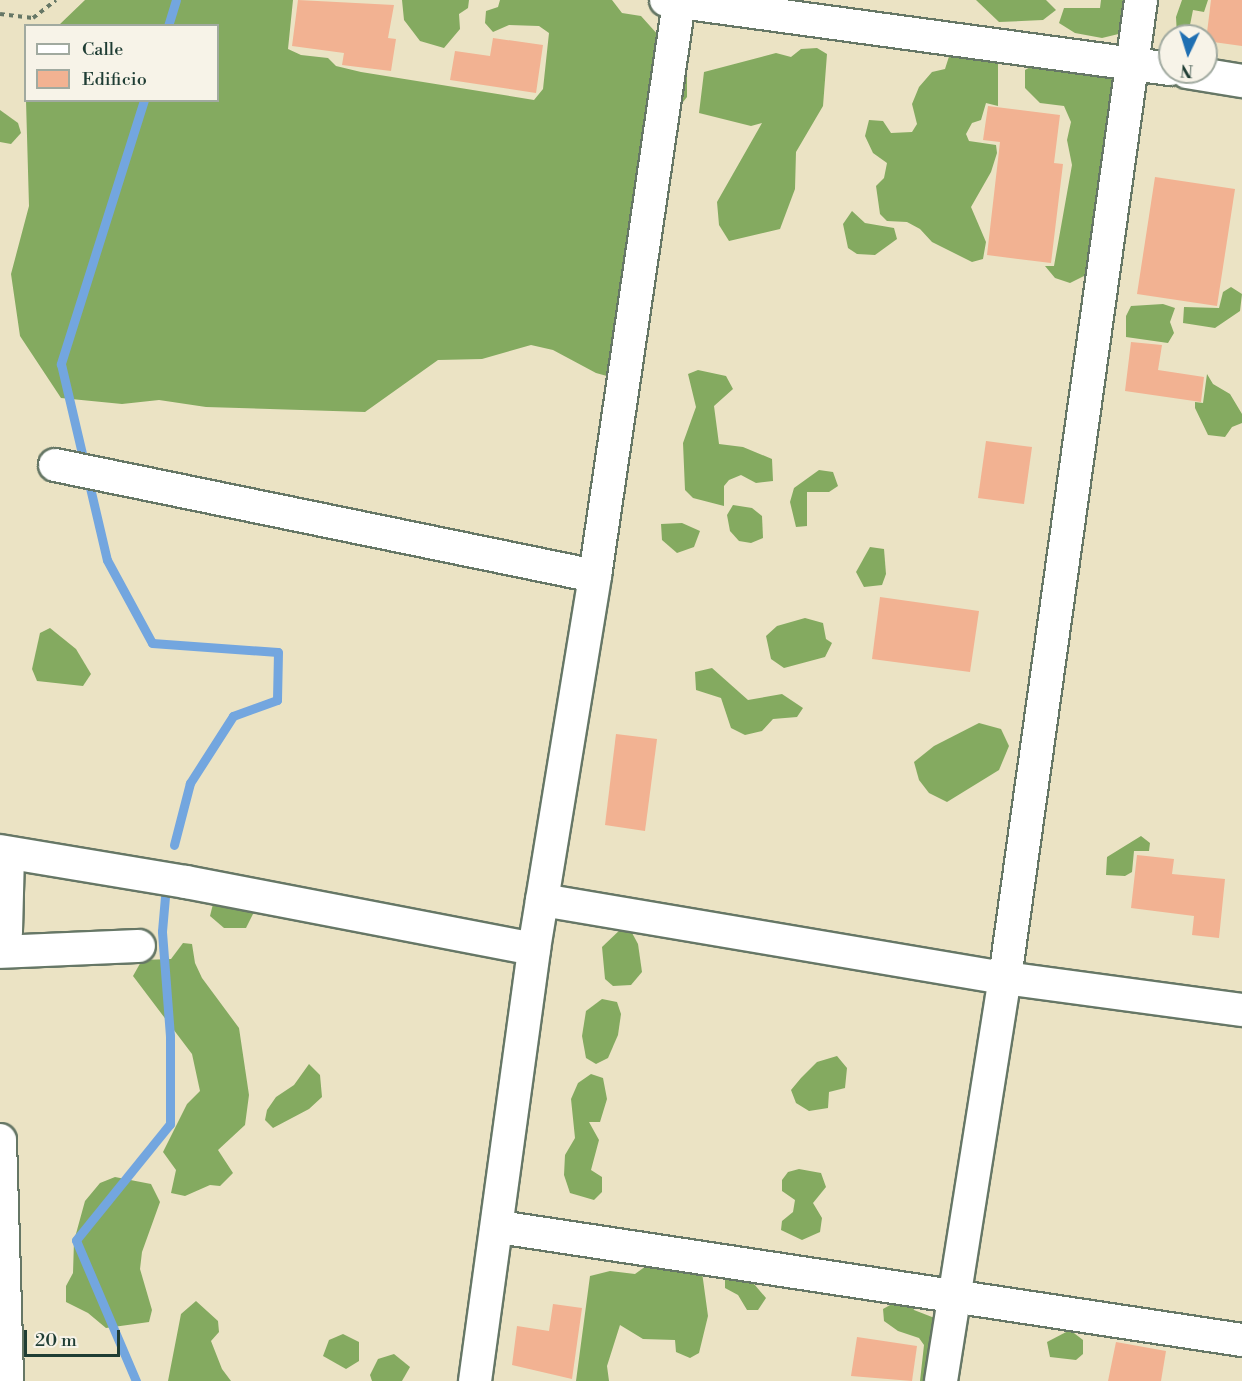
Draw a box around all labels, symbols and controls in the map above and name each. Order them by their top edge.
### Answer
legend [24,24,219,102]
north arrow [1158,24,1218,84]
text: Calle [82,38,123,61]
text: N [1180,60,1194,80]
text: Edificio [82,68,147,91]
scale bar [27,1318,123,1356]
text: 20 m [35,1329,77,1352]

